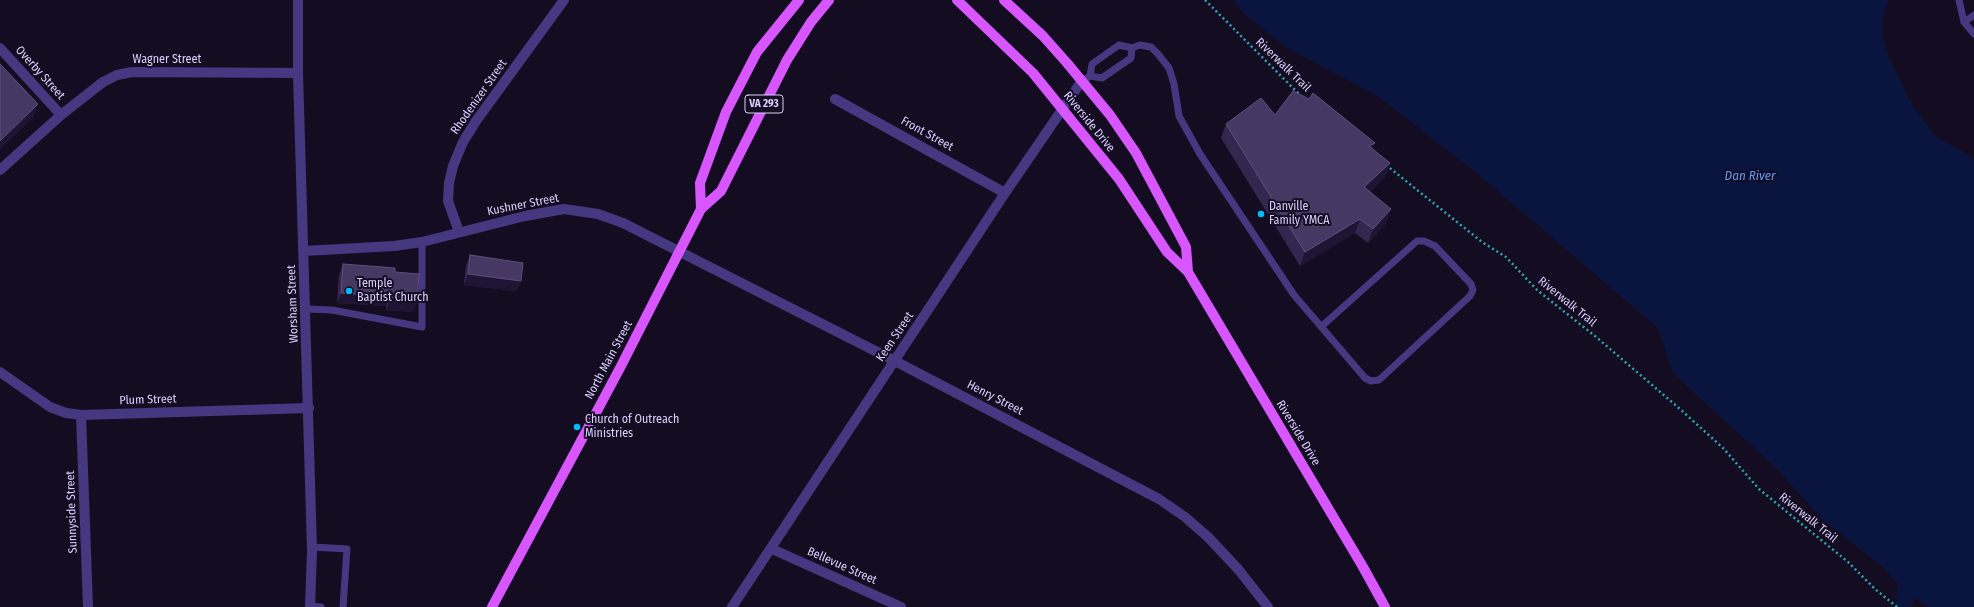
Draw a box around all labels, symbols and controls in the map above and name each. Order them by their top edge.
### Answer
street label: Riverwalk Trail [1252,35,1314,95]
street label: Overby Street [12,43,68,103]
street label: Wagner Street [133,53,201,67]
street label: Rhodenizer Street [448,57,510,137]
street label: Riverside Drive [1060,89,1118,155]
road number: VA 293 [745,95,783,113]
street label: Front Street [898,114,956,154]
water label: Dan River [1725,168,1775,184]
street label: Kushner Street [486,191,560,219]
place label: Danville Family YMCA [1269,200,1329,228]
marker: Danville Family YMCA [1256,209,1266,219]
street label: Worsham Street [284,265,302,343]
street label: Riverwalk Trail [1535,274,1599,330]
place label: Temple Baptist Church [357,277,429,305]
marker: Temple Baptist Church [344,286,354,296]
street label: Keen Street [873,309,917,365]
street label: North Main Street [582,318,636,402]
street label: Henry Street [964,378,1026,418]
street label: Plum Street [119,392,177,408]
street label: Riverside Drive [1273,398,1323,468]
place label: Church of Outreach Ministries [585,413,679,441]
marker: Church of Outreach Ministries [572,422,582,432]
street label: Sunnyside Street [63,470,81,554]
street label: Riverwalk Trail [1776,490,1840,546]
street label: Bellevue Street [805,544,879,588]

